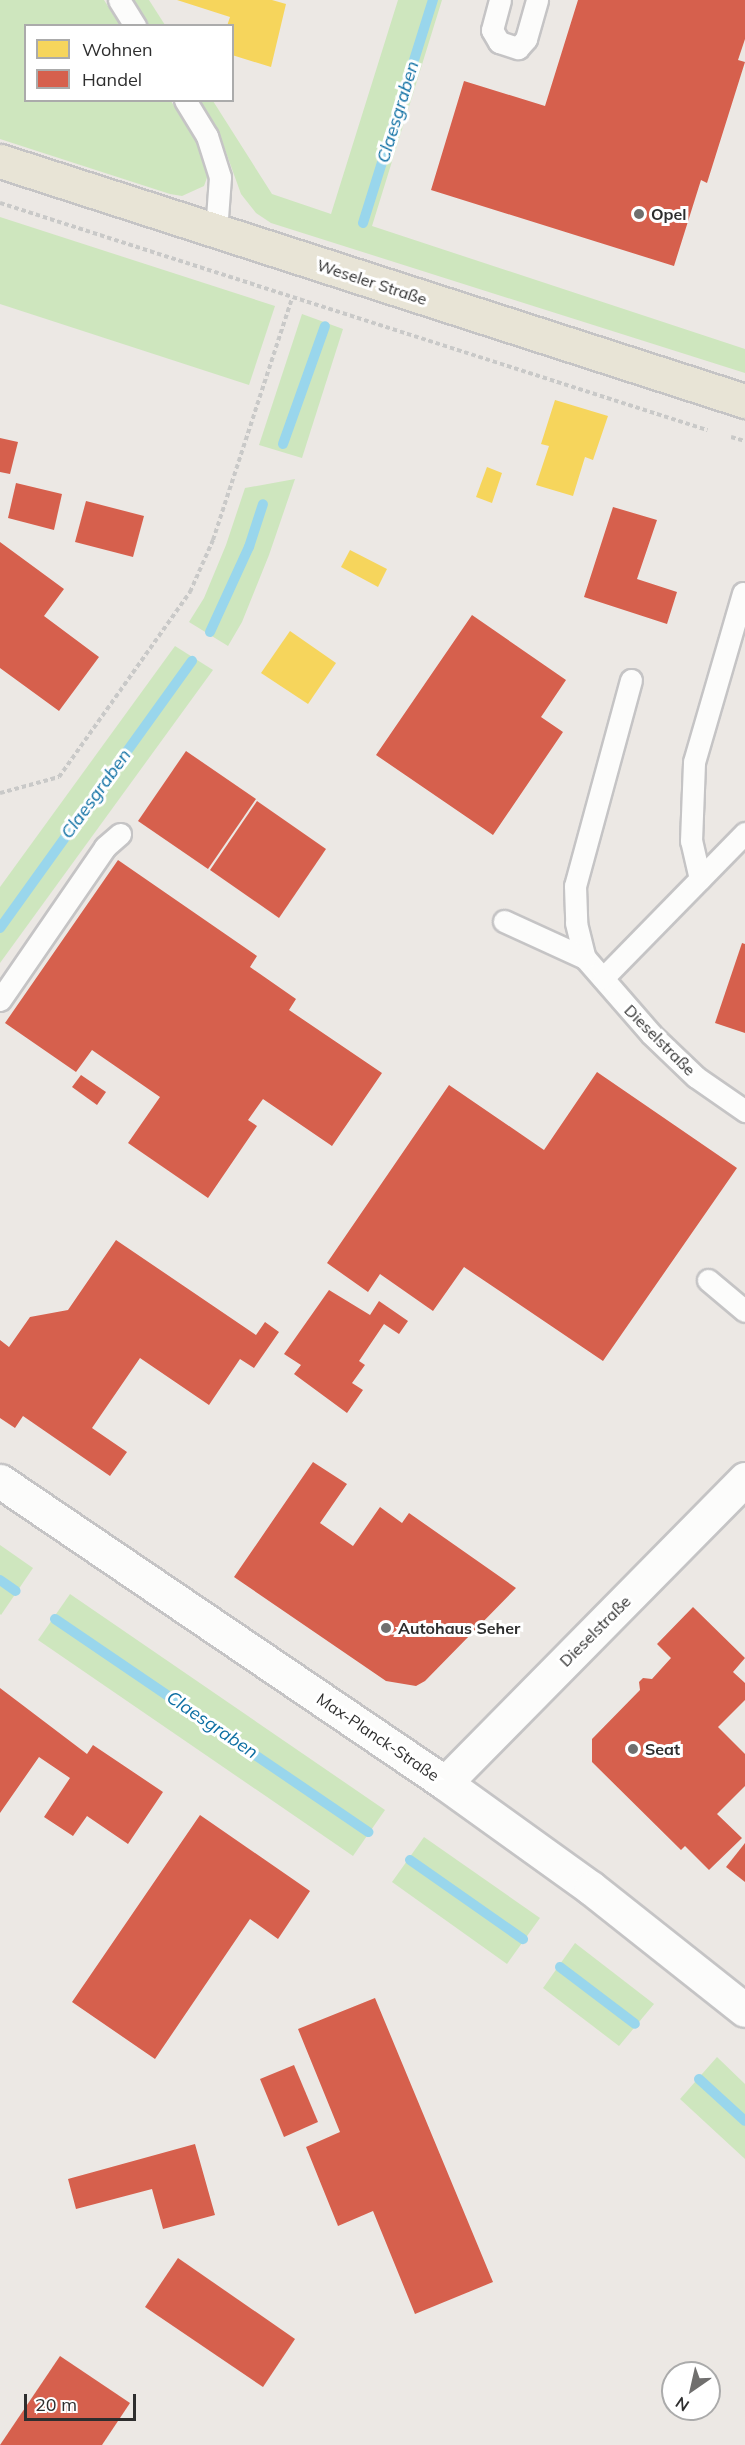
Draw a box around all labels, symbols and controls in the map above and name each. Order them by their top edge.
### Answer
legend [24,24,234,102]
text: Wohnen [82,38,153,61]
water label: Claesgraben [372,58,424,166]
text: Handel [82,68,142,91]
place label: Opel [651,204,686,224]
marker: Opel [632,207,646,221]
street label: Weseler Straße [315,255,429,309]
water label: Claesgraben [56,745,136,843]
street label: Dieselstraße [620,1000,700,1080]
street label: Dieselstraße [555,1591,635,1671]
place label: Autohaus Seher [398,1618,520,1638]
marker: Autohaus Seher [379,1621,393,1635]
water label: Claesgraben [162,1687,262,1763]
street label: Max-Planck-Straße [313,1689,443,1785]
place label: Seat [645,1739,680,1759]
marker: Seat [626,1742,640,1756]
north arrow [661,2361,721,2421]
scale bar [27,2382,140,2420]
text: 20 m [35,2393,77,2416]
text: N [671,2393,693,2416]

